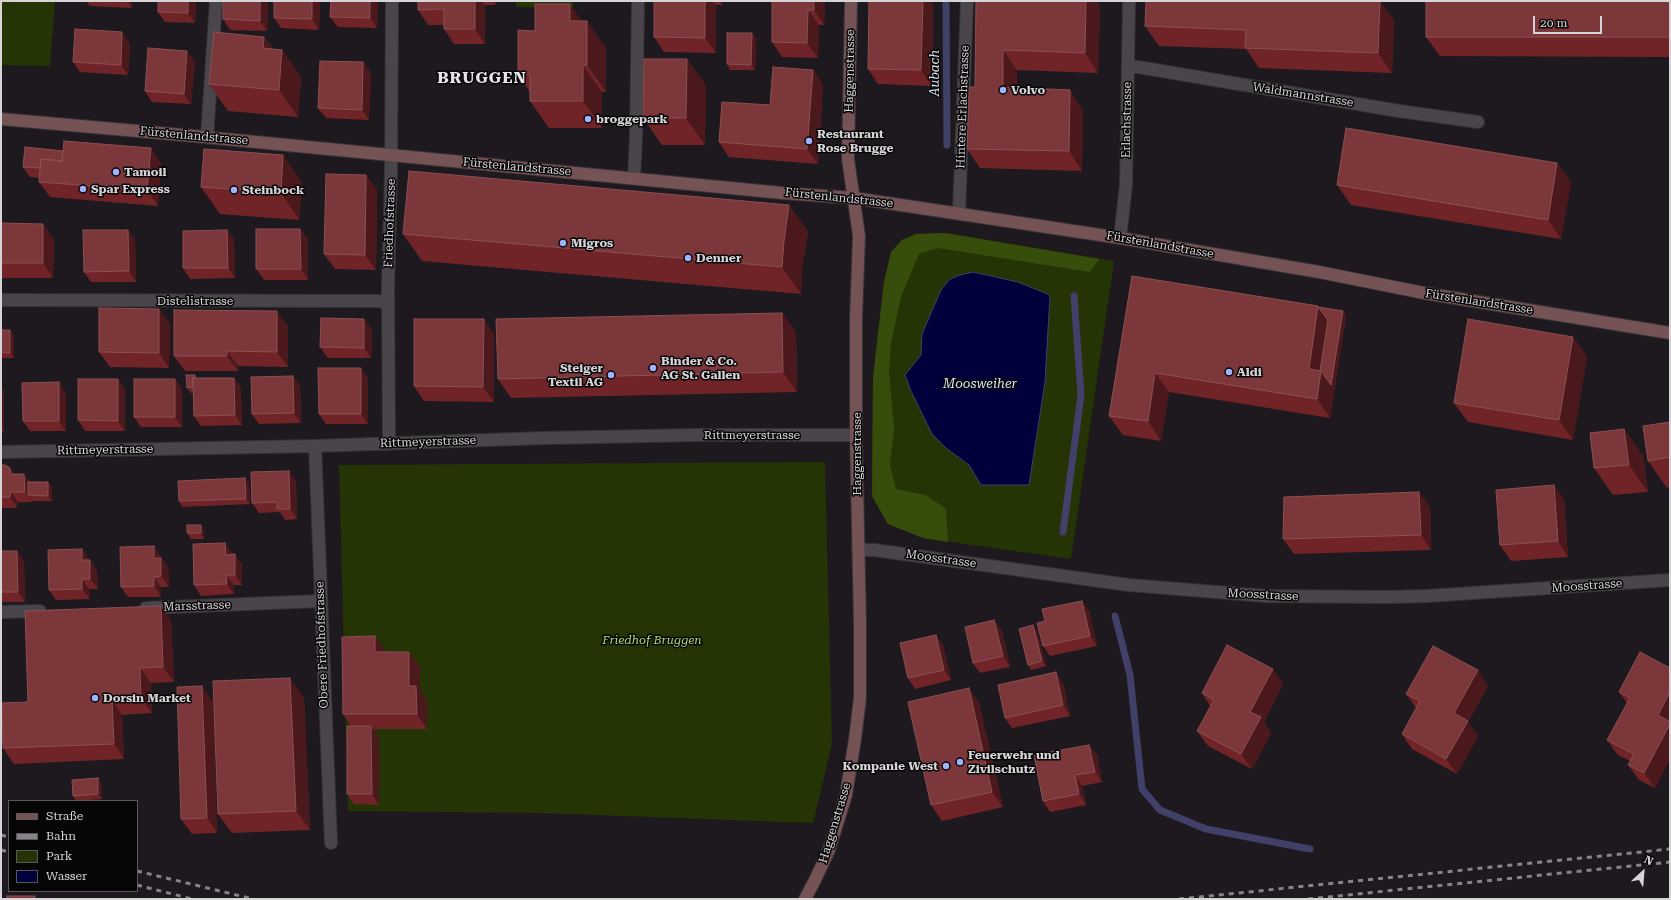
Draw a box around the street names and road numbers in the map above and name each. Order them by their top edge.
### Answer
street label: Haggenstrasse [842,29,858,113]
street label: Hintere Erlachstrasse [954,45,972,169]
street label: Waldmannstrasse [1252,80,1354,110]
street label: Erlachstrasse [1119,82,1135,158]
street label: Fürstenlandstrasse [139,124,249,148]
street label: Fürstenlandstrasse [462,155,572,179]
street label: Friedhofstrasse [381,178,399,268]
street label: Fürstenlandstrasse [784,185,894,211]
street label: Fürstenlandstrasse [1105,228,1215,262]
street label: Fürstenlandstrasse [1424,286,1534,318]
street label: Distelistrasse [157,294,233,308]
street label: Haggenstrasse [850,412,864,496]
street label: Rittmeyerstrasse [704,428,800,442]
street label: Rittmeyerstrasse [380,433,476,451]
street label: Rittmeyerstrasse [57,442,153,458]
street label: Moosstrasse [905,547,977,571]
street label: Moosstrasse [1551,576,1623,596]
street label: Obere Friedhofstrasse [313,581,331,709]
street label: Moosstrasse [1227,586,1299,604]
street label: Marsstrasse [163,598,231,614]
street label: Haggenstrasse [816,781,854,865]

